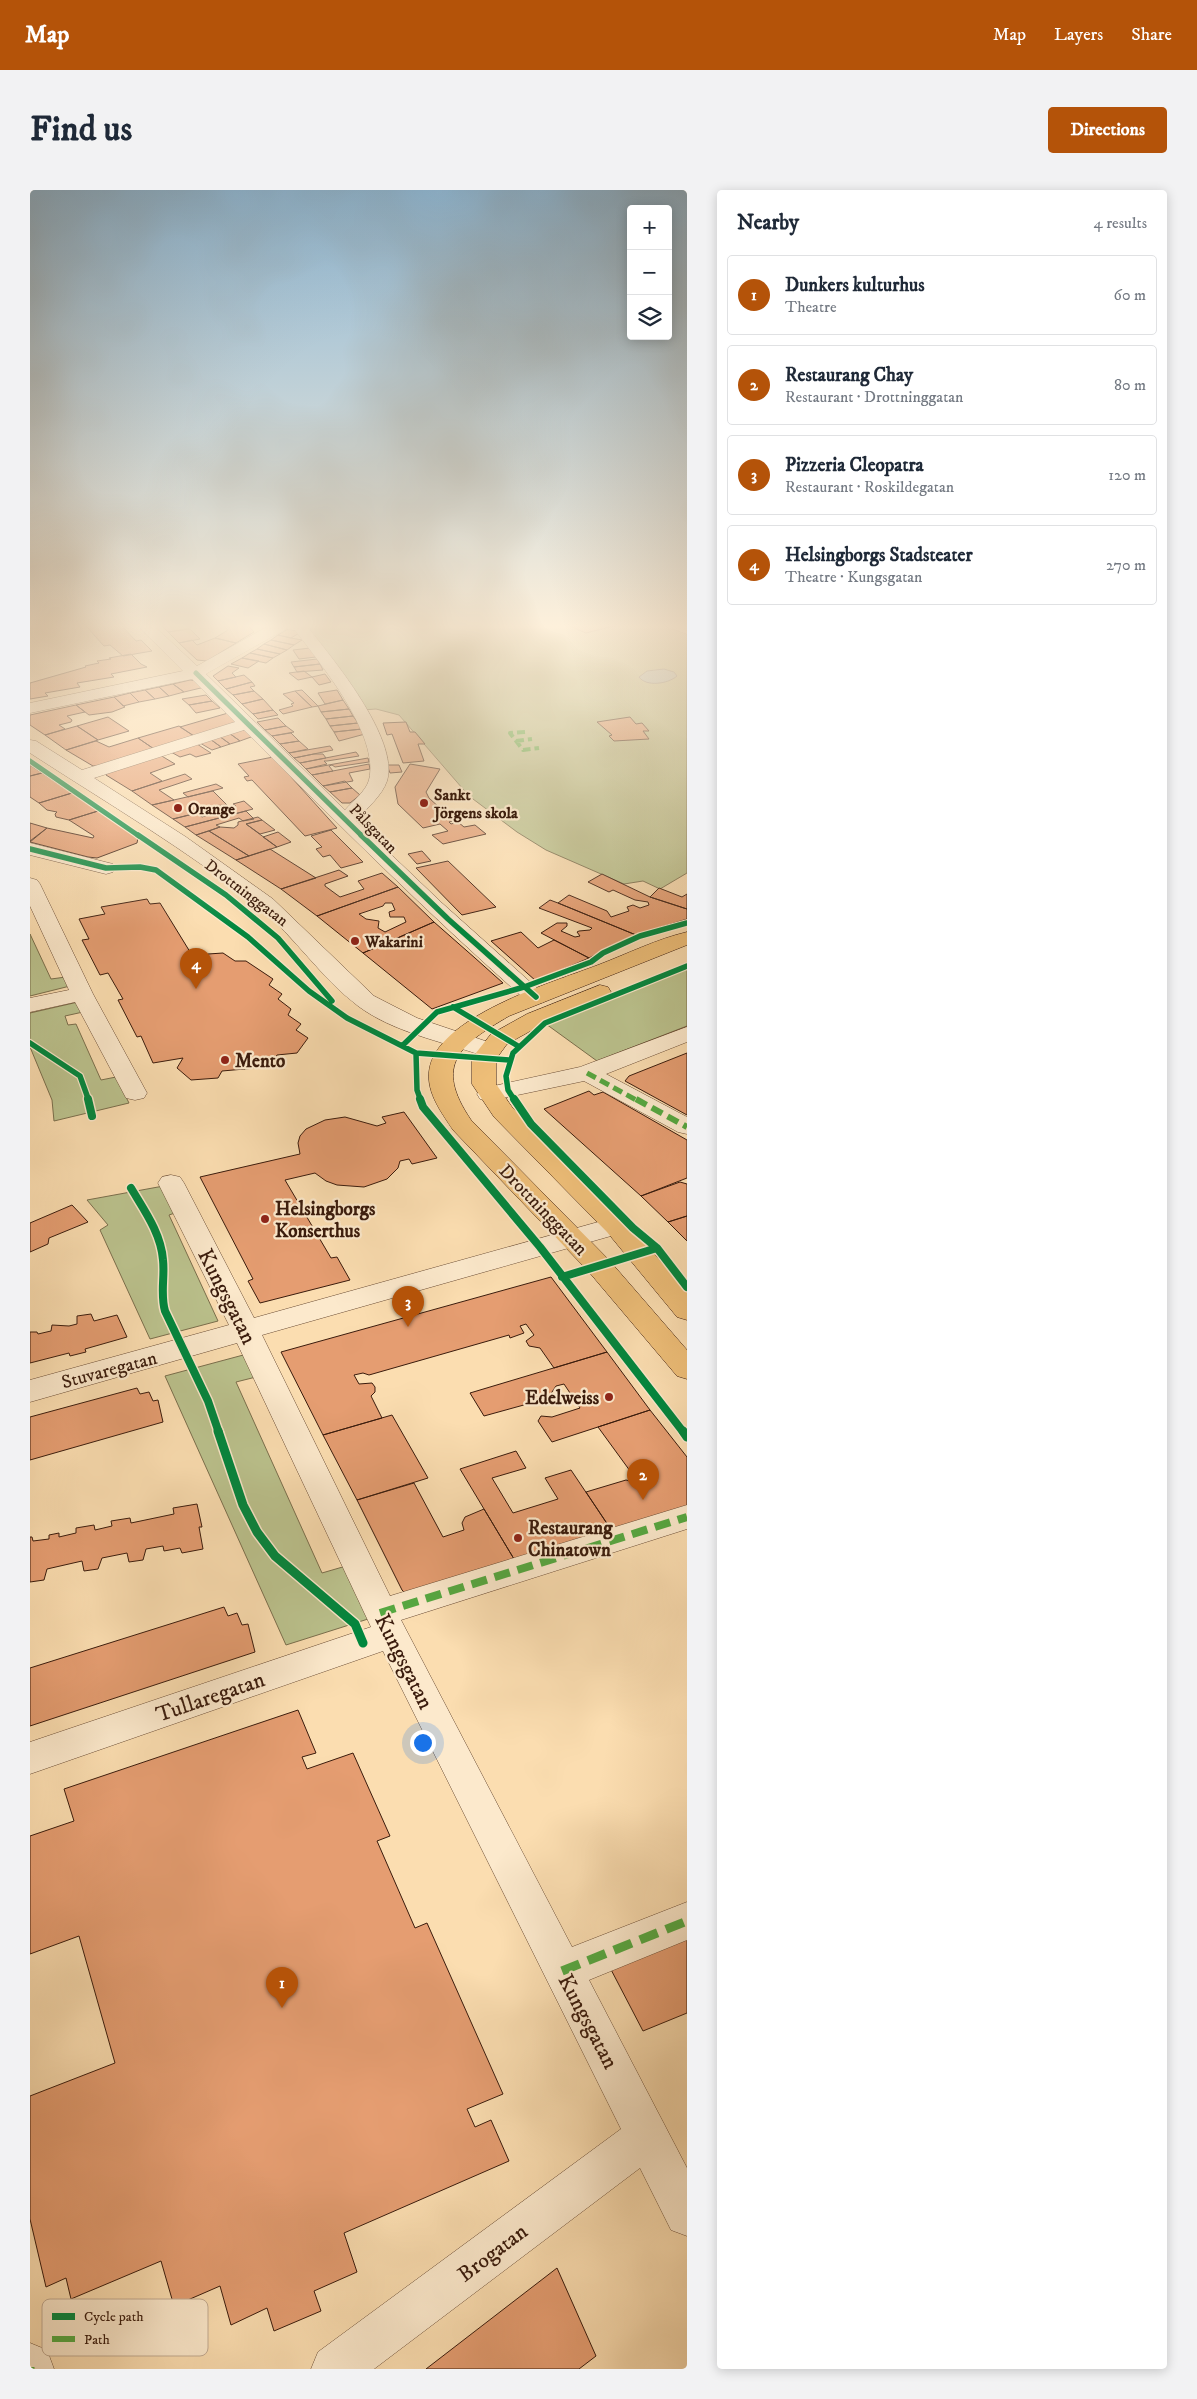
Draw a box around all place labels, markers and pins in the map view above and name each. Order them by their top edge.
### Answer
place label: Sankt Jörgens skola [432,785,519,823]
marker: Sankt Jörgens skola [418,797,430,809]
place label: Orange [188,799,235,819]
marker: Orange [172,802,184,814]
place label: Wakarini [364,932,423,952]
marker: Wakarini [349,935,361,947]
pin: 4 [180,948,212,989]
place label: Mento [235,1050,285,1073]
marker: Mento [219,1054,231,1066]
place label: Helsingborgs Konserthus [275,1198,376,1243]
marker: Helsingborgs Konserthus [259,1213,271,1225]
pin: 3 [392,1286,424,1327]
place label: Edelweiss [525,1387,600,1410]
marker: Edelweiss [603,1391,615,1403]
pin: 2 [627,1459,659,1500]
place label: Restaurang Chinatown [528,1517,613,1562]
marker: Restaurang Chinatown [512,1532,524,1544]
pin: 1 [266,1967,298,2008]

